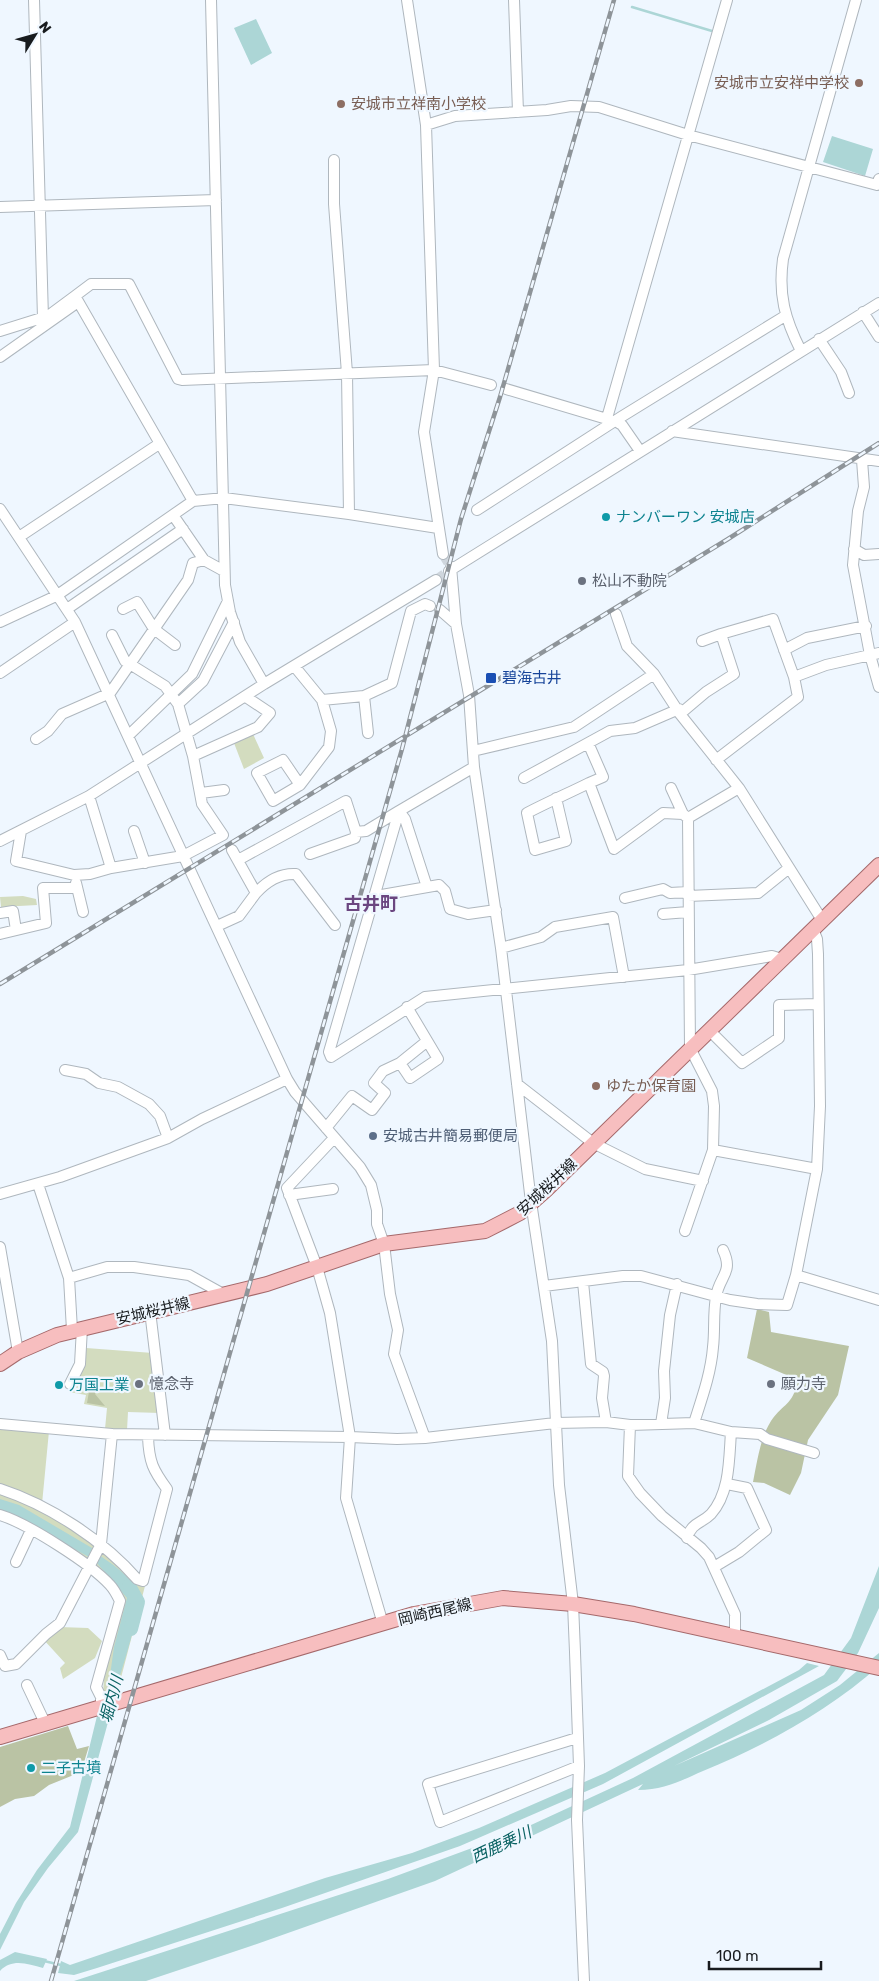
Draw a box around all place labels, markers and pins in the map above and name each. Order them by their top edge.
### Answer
place label: 安城市立安祥中学校 [714,74,849,92]
marker: 安城市立安祥中学校 [853,77,865,89]
place label: 安城市立祥南小学校 [351,95,486,113]
marker: 安城市立祥南小学校 [335,98,347,110]
place label: ナンバーワン 安城店 [616,508,755,526]
marker: ナンバーワン 安城店 [600,511,612,523]
place label: 松山不動院 [592,572,667,590]
marker: 松山不動院 [576,575,588,587]
place label: 碧海古井 [502,669,562,687]
marker: 碧海古井 [484,671,498,685]
place label: ゆたか保育園 [606,1077,696,1095]
marker: ゆたか保育園 [590,1080,602,1092]
place label: 安城古井簡易郵便局 [383,1127,518,1145]
marker: 安城古井簡易郵便局 [367,1130,379,1142]
place label: 憶念寺 [149,1375,194,1393]
place label: 願力寺 [781,1375,826,1393]
place label: 万国工業 [69,1376,129,1394]
marker: 憶念寺 [133,1378,145,1390]
marker: 願力寺 [765,1378,777,1390]
marker: 万国工業 [53,1379,65,1391]
place label: 二子古墳 [41,1759,101,1777]
marker: 二子古墳 [25,1762,37,1774]

